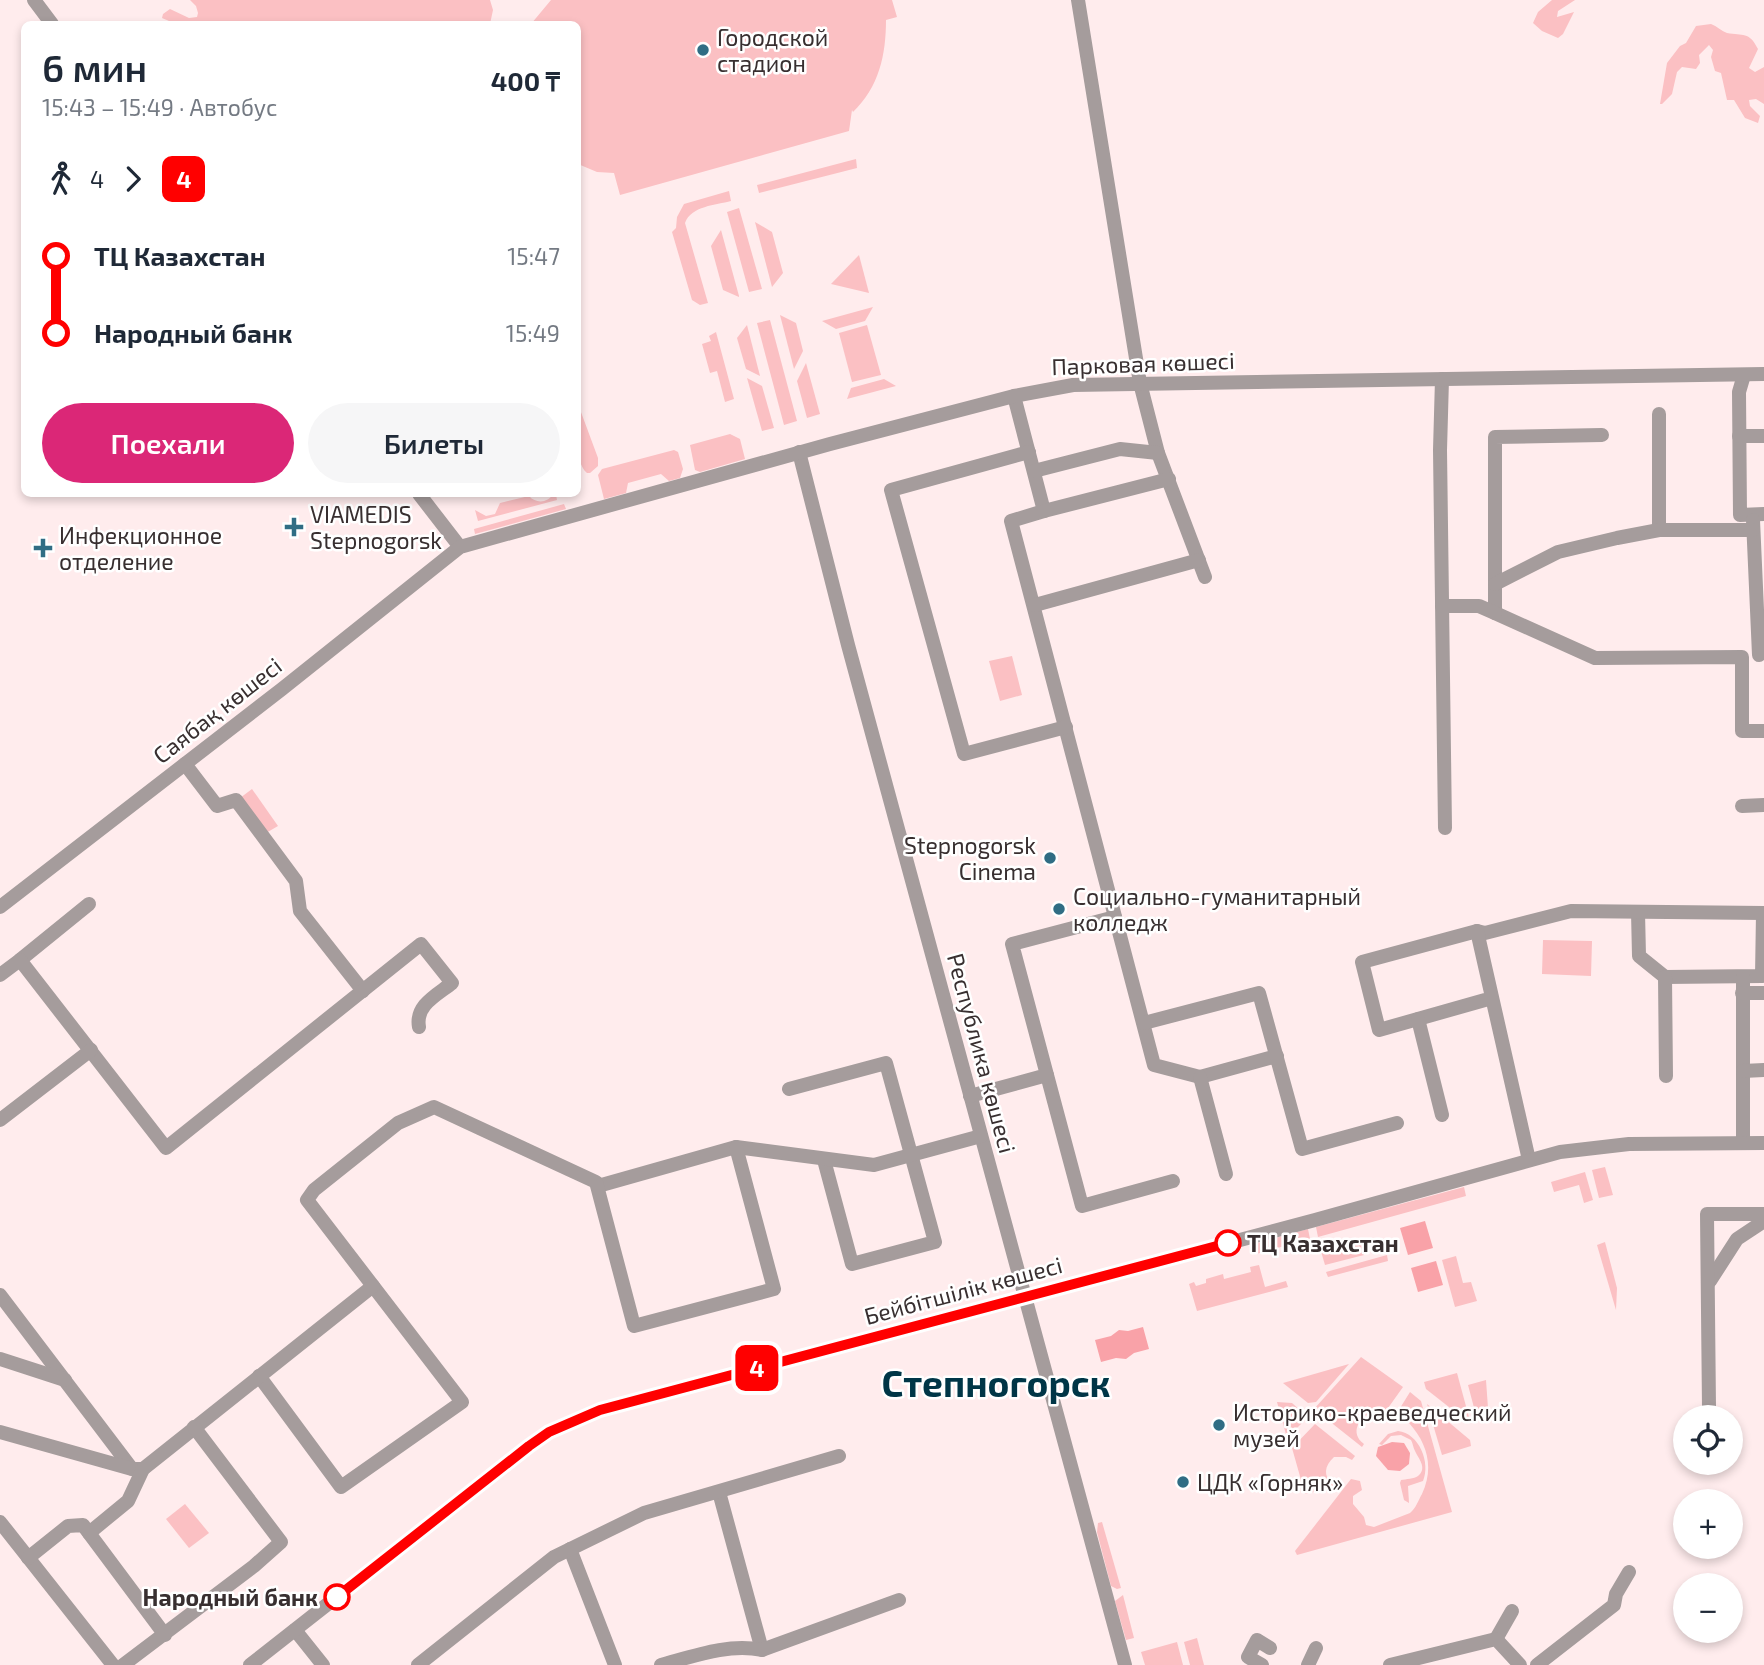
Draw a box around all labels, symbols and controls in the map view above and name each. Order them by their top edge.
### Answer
place label: Городской стадион [717,23,828,77]
marker: Городской стадион [695,42,711,58]
text: 6 мин [42,44,147,90]
text: 400 ₸ [491,65,560,96]
text: 15:43 – 15:49 · Автобус [42,93,277,121]
icon: walk [42,160,80,198]
icon: forward [114,160,152,198]
text: 4 [176,164,191,193]
text: 4 [90,165,104,193]
text: ТЦ Казахстан [94,240,265,271]
text: 15:47 [507,242,560,270]
text: Народный банк [94,317,292,348]
text: 15:49 [506,319,560,347]
street label: Парковая көшесі [1051,346,1235,380]
button: Поехали [42,403,294,483]
button: Билеты [308,403,560,483]
place label: VIAMEDIS Stepnogorsk [310,500,442,554]
marker: VIAMEDIS Stepnogorsk [284,517,304,537]
place label: Инфекционное отделение [59,521,222,575]
marker: Инфекционное отделение [33,538,53,558]
street label: Саябақ көшесі [147,651,287,769]
place label: Stepnogorsk Cinema [904,831,1036,885]
marker: Stepnogorsk Cinema [1042,850,1058,866]
place label: Социально-гуманитарный колледж [1073,882,1361,936]
marker: Социально-гуманитарный колледж [1051,901,1067,917]
street label: Республика көшесі [941,950,1022,1156]
place label: ТЦ Казахстан [1247,1229,1399,1257]
marker: ТЦ Казахстан [1215,1230,1241,1256]
street label: Бейбітшілік көшесі [861,1250,1065,1330]
line badge: 4 [734,1345,780,1391]
text: 4 [749,1353,765,1382]
district label: Степногорск [881,1360,1111,1404]
place label: Историко-краеведческий музей [1233,1398,1511,1453]
map controls [1673,1405,1743,1643]
button: locate [1673,1405,1743,1475]
marker: Историко-краеведческий музей [1211,1417,1227,1433]
place label: ЦДК «Горняк» [1197,1468,1343,1496]
marker: ЦДК «Горняк» [1175,1474,1191,1490]
button: + [1673,1489,1743,1559]
button: − [1673,1573,1743,1643]
place label: Народный банк [142,1583,318,1611]
marker: Народный банк [324,1584,350,1610]

